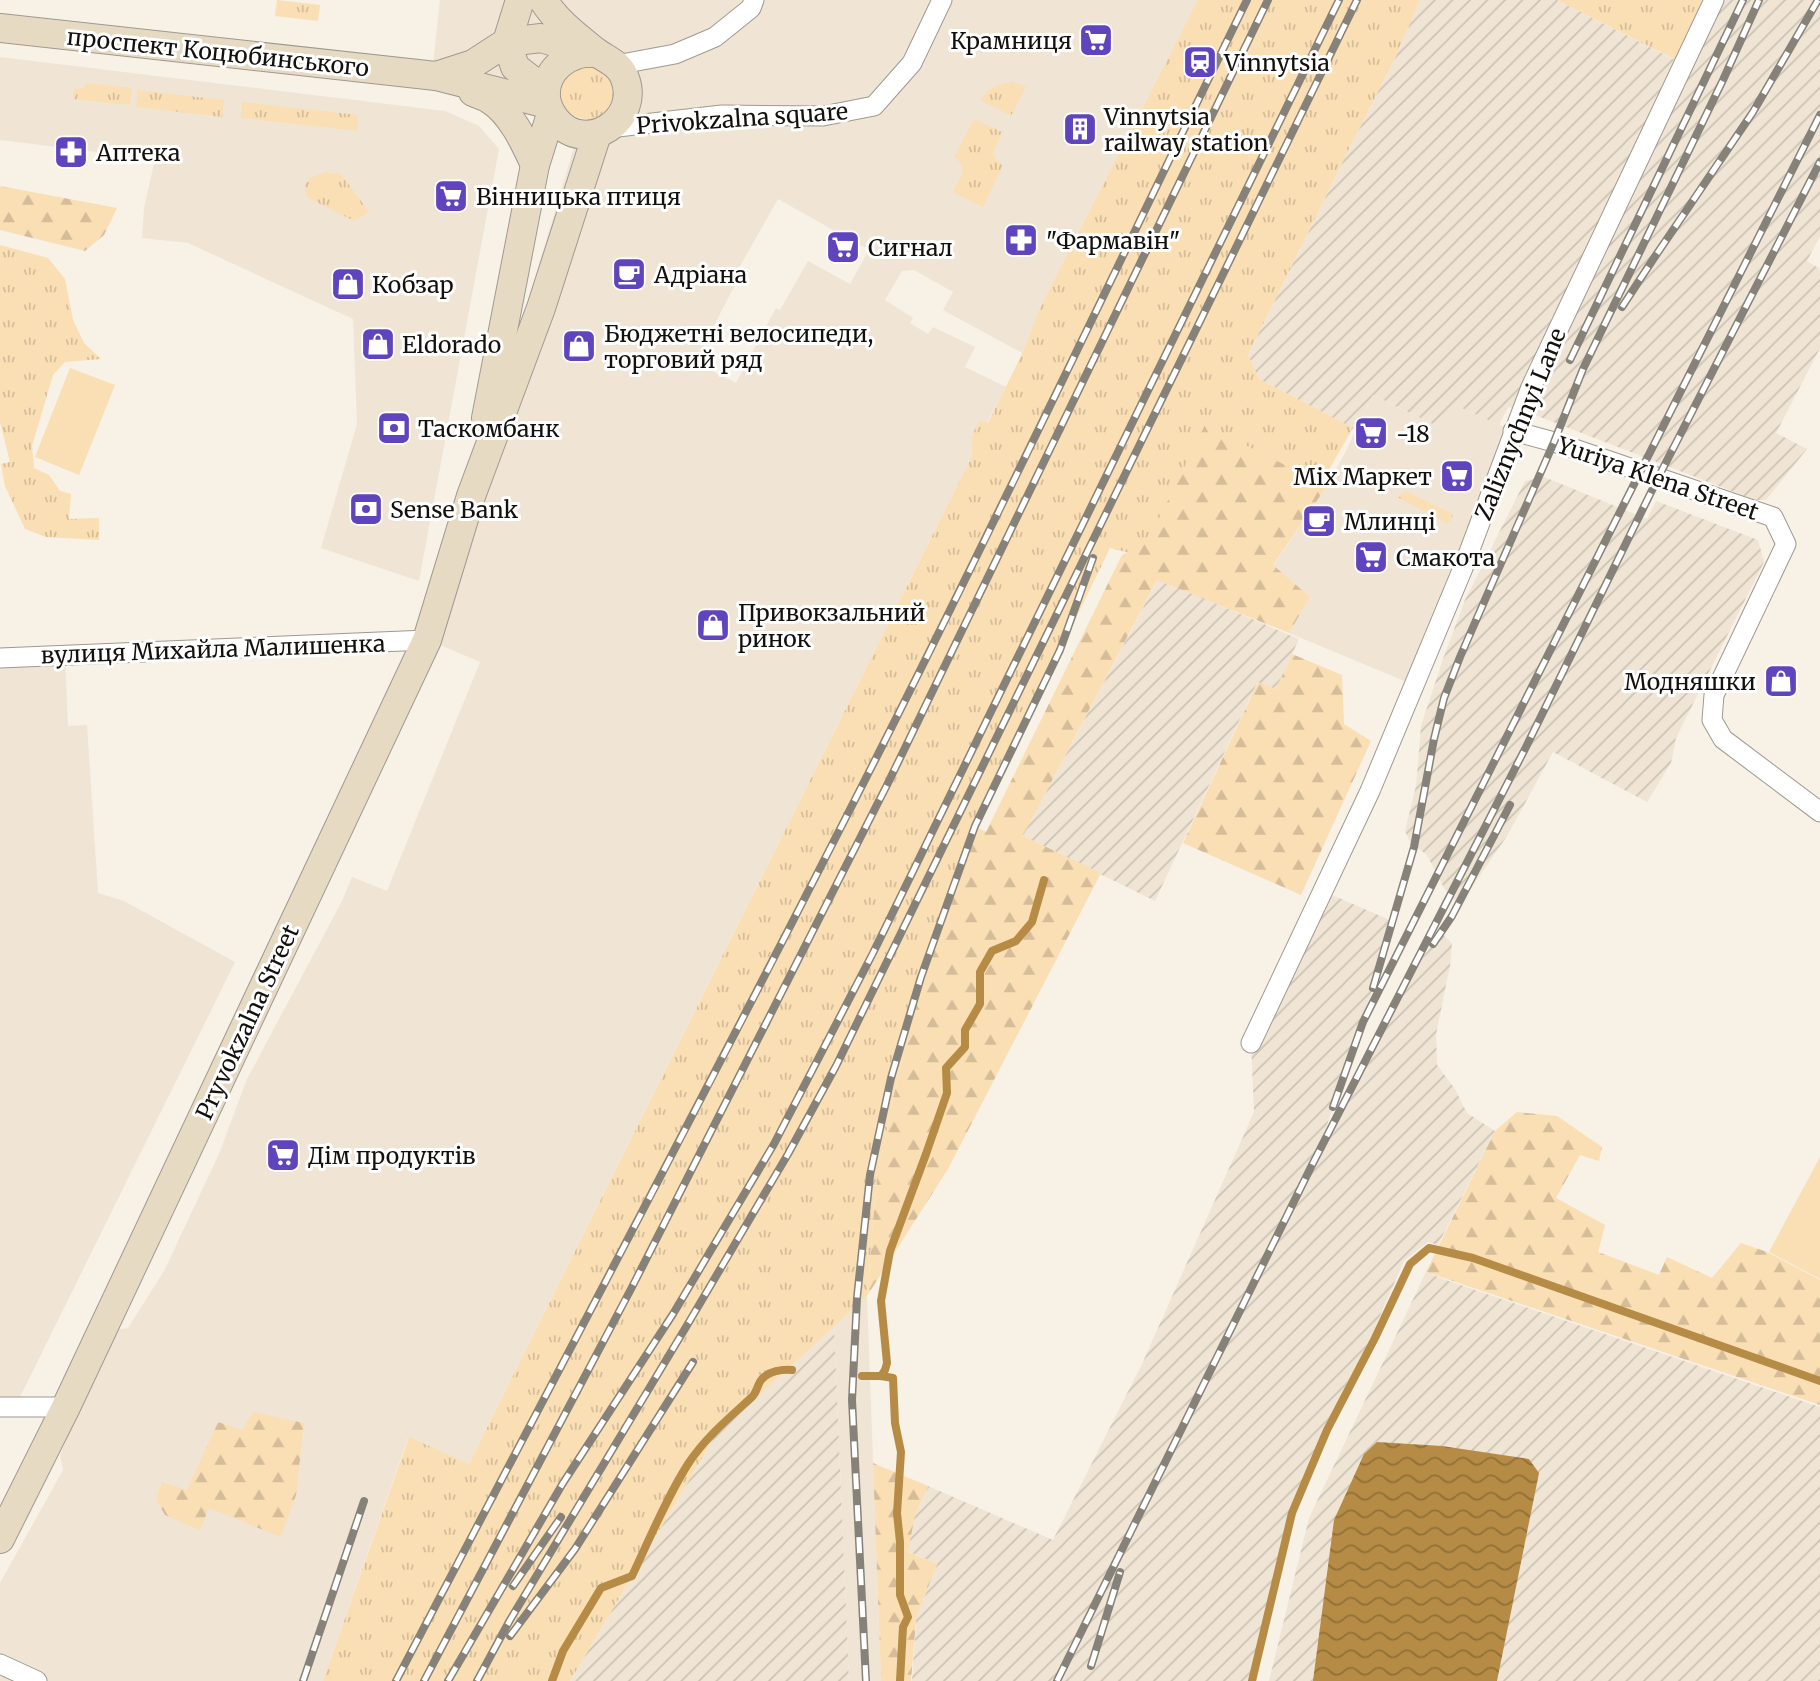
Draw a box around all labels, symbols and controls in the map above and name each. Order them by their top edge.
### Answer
supermarket icon: Крамниця [1077,21,1115,59]
street label: проспект Коцюбинського [65,22,371,82]
place label: Крамниця [950,26,1072,55]
station icon: Vinnytsia [1181,43,1219,81]
place label: Vinnytsia [1223,48,1330,77]
street label: Privokzalna square [635,96,849,140]
place label: Vinnytsia railway station [1103,102,1269,157]
building icon: Vinnytsia railway station [1061,110,1099,148]
pharmacy icon: Аптека [52,133,90,171]
place label: Аптека [95,138,180,167]
supermarket icon: Вінницька птиця [432,177,470,215]
place label: Вінницька птиця [476,182,681,211]
pharmacy icon: "Фармавін" [1002,221,1040,259]
place label: "Фармавін" [1046,226,1181,255]
supermarket icon: Сигнал [824,228,862,266]
place label: Сигнал [868,233,953,262]
cafe icon: Адріана [610,255,648,293]
place label: Адріана [653,260,747,289]
shop icon: Кобзар [329,265,367,303]
place label: Кобзар [372,270,454,299]
place label: Бюджетні велосипеди, торговий ряд [604,319,873,374]
street label: Zaliznychnyi Lane [1468,324,1572,524]
shop icon: Eldorado [359,325,397,363]
shop icon: Бюджетні велосипеди, торговий ряд [560,327,598,365]
place label: Eldorado [402,330,501,359]
bank icon: Таскомбанк [375,409,413,447]
place label: Таскомбанк [418,414,560,443]
supermarket icon: -18 [1352,414,1390,452]
place label: -18 [1396,419,1430,448]
street label: Yuriya Klena Street [1553,430,1763,526]
supermarket icon: Mix Маркет [1438,457,1476,495]
place label: Mix Маркет [1294,462,1432,491]
bank icon: Sense Bank [347,490,385,528]
place label: Sense Bank [390,495,519,524]
cafe icon: Млинці [1300,502,1338,540]
place label: Млинці [1344,507,1436,536]
supermarket icon: Смакота [1352,538,1390,576]
place label: Смакота [1396,543,1495,572]
place label: Привокзальний ринок [738,598,926,653]
shop icon: Привокзальний ринок [694,606,732,644]
street label: вулиця Михайла Малишенка [40,628,386,670]
shop icon: Модняшки [1762,662,1800,700]
place label: Модняшки [1624,667,1756,696]
street label: Pryvokzalna Street [189,920,305,1124]
supermarket icon: Дім продуктів [264,1136,302,1174]
place label: Дім продуктів [308,1141,476,1170]

